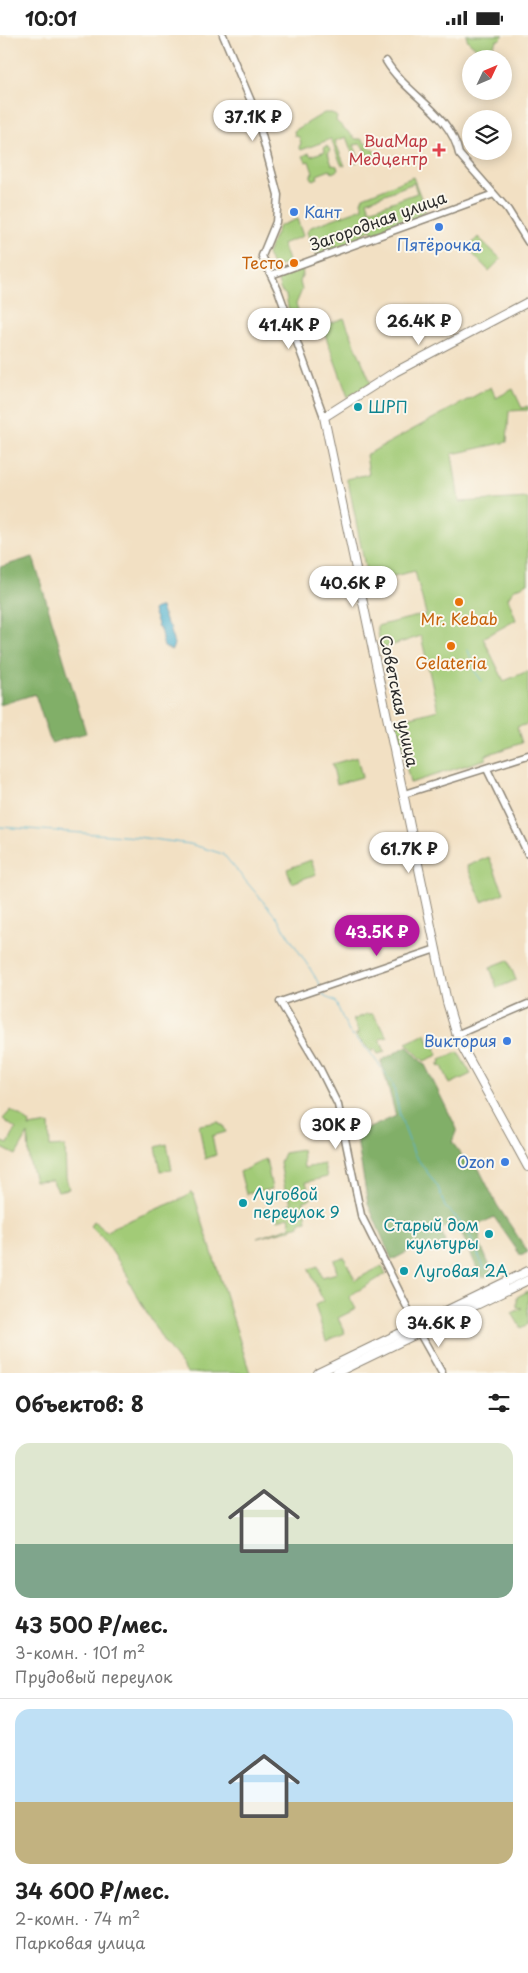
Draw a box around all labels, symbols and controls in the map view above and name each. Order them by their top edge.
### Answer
text: 10:01 [25,4,77,32]
north arrow [462,50,512,100]
map controls [462,50,512,160]
pin: 37.1K ₽ [207,99,299,142]
text: 37.1K ₽ [224,104,282,128]
button: layers [462,110,512,160]
place label: ВиаМар Медцентр [348,128,428,170]
marker: ВиаМар Медцентр [432,143,446,157]
street label: Загородная улица [306,184,449,256]
place label: Кант [304,199,342,223]
marker: Кант [288,206,300,218]
marker: Пятёрочка [433,221,445,233]
place label: Пятёрочка [397,232,481,256]
place label: Тесто [242,250,284,274]
marker: Тесто [288,257,300,269]
pin: 26.4K ₽ [373,303,465,346]
pin: 41.4K ₽ [243,307,335,350]
text: 26.4K ₽ [387,308,451,332]
text: 41.4K ₽ [259,312,319,336]
place label: ШРП [368,394,408,418]
marker: ШРП [352,401,364,413]
pin: 40.6K ₽ [307,565,399,608]
text: 40.6K ₽ [320,570,386,594]
marker: Mr. Kebab [453,596,465,608]
place label: Mr. Kebab [420,606,498,630]
street label: Советская улица [374,633,426,769]
marker: Gelateria [445,640,457,652]
place label: Gelateria [415,650,487,674]
pin: 61.7K ₽ [363,831,455,874]
text: 61.7K ₽ [380,836,438,860]
pin: 43.5K ₽ [331,915,423,957]
text: 43.5K ₽ [346,919,408,943]
place label: Виктория [424,1028,497,1052]
marker: Виктория [501,1035,513,1047]
pin: 30K ₽ [301,1107,371,1150]
text: 30K ₽ [311,1112,361,1136]
place label: Ozon [457,1149,495,1173]
marker: Ozon [499,1156,511,1168]
place label: Луговой переулок 9 [253,1181,340,1223]
marker: Луговой переулок 9 [237,1197,249,1209]
place label: Старый дом культуры [383,1212,479,1254]
marker: Старый дом культуры [483,1228,495,1240]
place label: Луговая 2А [414,1258,508,1282]
marker: Луговая 2А [398,1265,410,1277]
pin: 34.6K ₽ [393,1305,485,1348]
text: 34.6K ₽ [407,1310,471,1334]
text: Объектов: 8 [15,1387,144,1419]
icon: filters [485,1389,513,1417]
icon: home [219,1476,309,1566]
text: 43 500 ₽/мес. [15,1608,168,1640]
text: 3-комн. · 101 m² [15,1640,145,1664]
text: Прудовый переулок [15,1664,173,1688]
icon: home [219,1741,309,1831]
text: 34 600 ₽/мес. [15,1874,170,1906]
text: 2-комн. · 74 m² [15,1906,140,1930]
text: Парковая улица [15,1930,145,1954]

